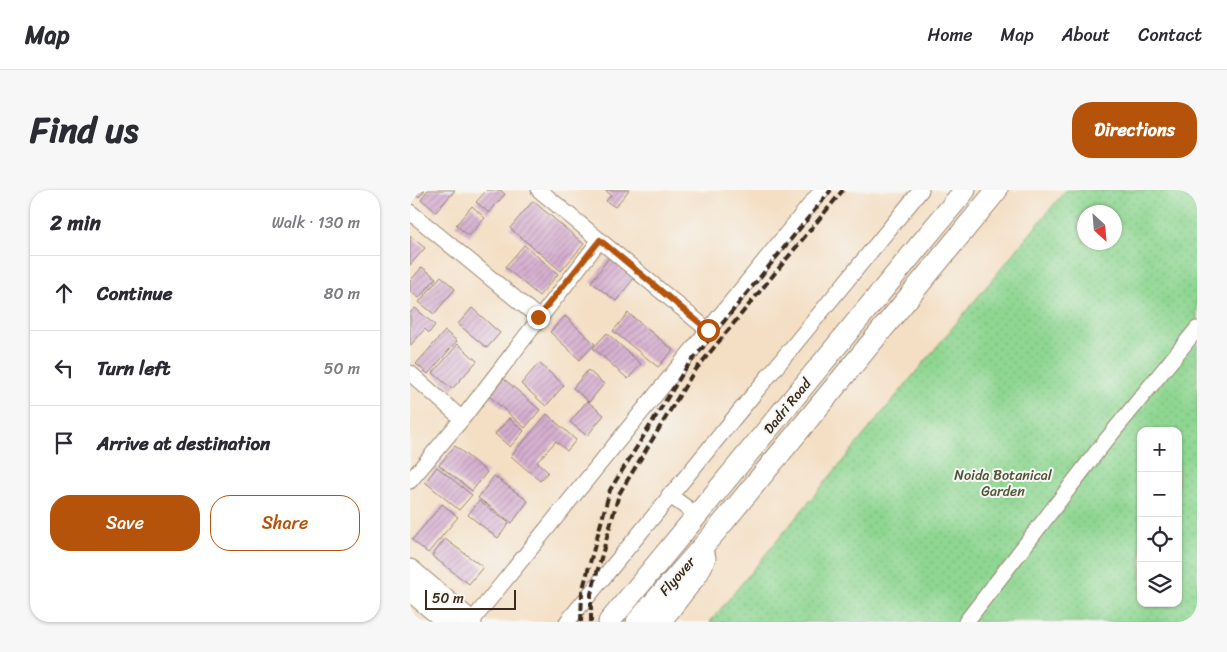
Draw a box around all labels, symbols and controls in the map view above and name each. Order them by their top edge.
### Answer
text: Map [25,14,69,56]
text: Home [928,19,973,51]
text: Map [1001,19,1034,51]
text: About [1062,19,1110,51]
text: Contact [1138,19,1202,51]
text: Find us [30,99,138,161]
button: Directions [1072,102,1197,158]
text: 2 min [50,204,101,242]
north arrow [1077,205,1122,250]
text: Walk · 130 m [272,208,360,237]
text: Continue [97,277,173,310]
icon: ahead [50,279,78,307]
text: 80 m [324,279,360,308]
route end [527,306,550,329]
route start [697,319,720,342]
text: Turn left [97,352,170,385]
icon: left [50,354,78,382]
text: 50 m [324,354,360,383]
street label: Dadri Road [757,372,819,440]
text: Arrive at destination [97,427,270,460]
map controls [1137,427,1182,607]
button: + [1137,427,1182,472]
icon: arrive [50,429,78,457]
park label: Noida Botanical Garden [954,463,1053,504]
button: − [1137,472,1182,517]
button: Save [50,495,200,551]
button: Share [210,495,360,551]
button: locate [1137,517,1182,562]
street label: Flyover [653,550,703,602]
button: layers [1137,562,1182,607]
text: 50 m [432,586,464,611]
scale bar [425,587,516,610]

